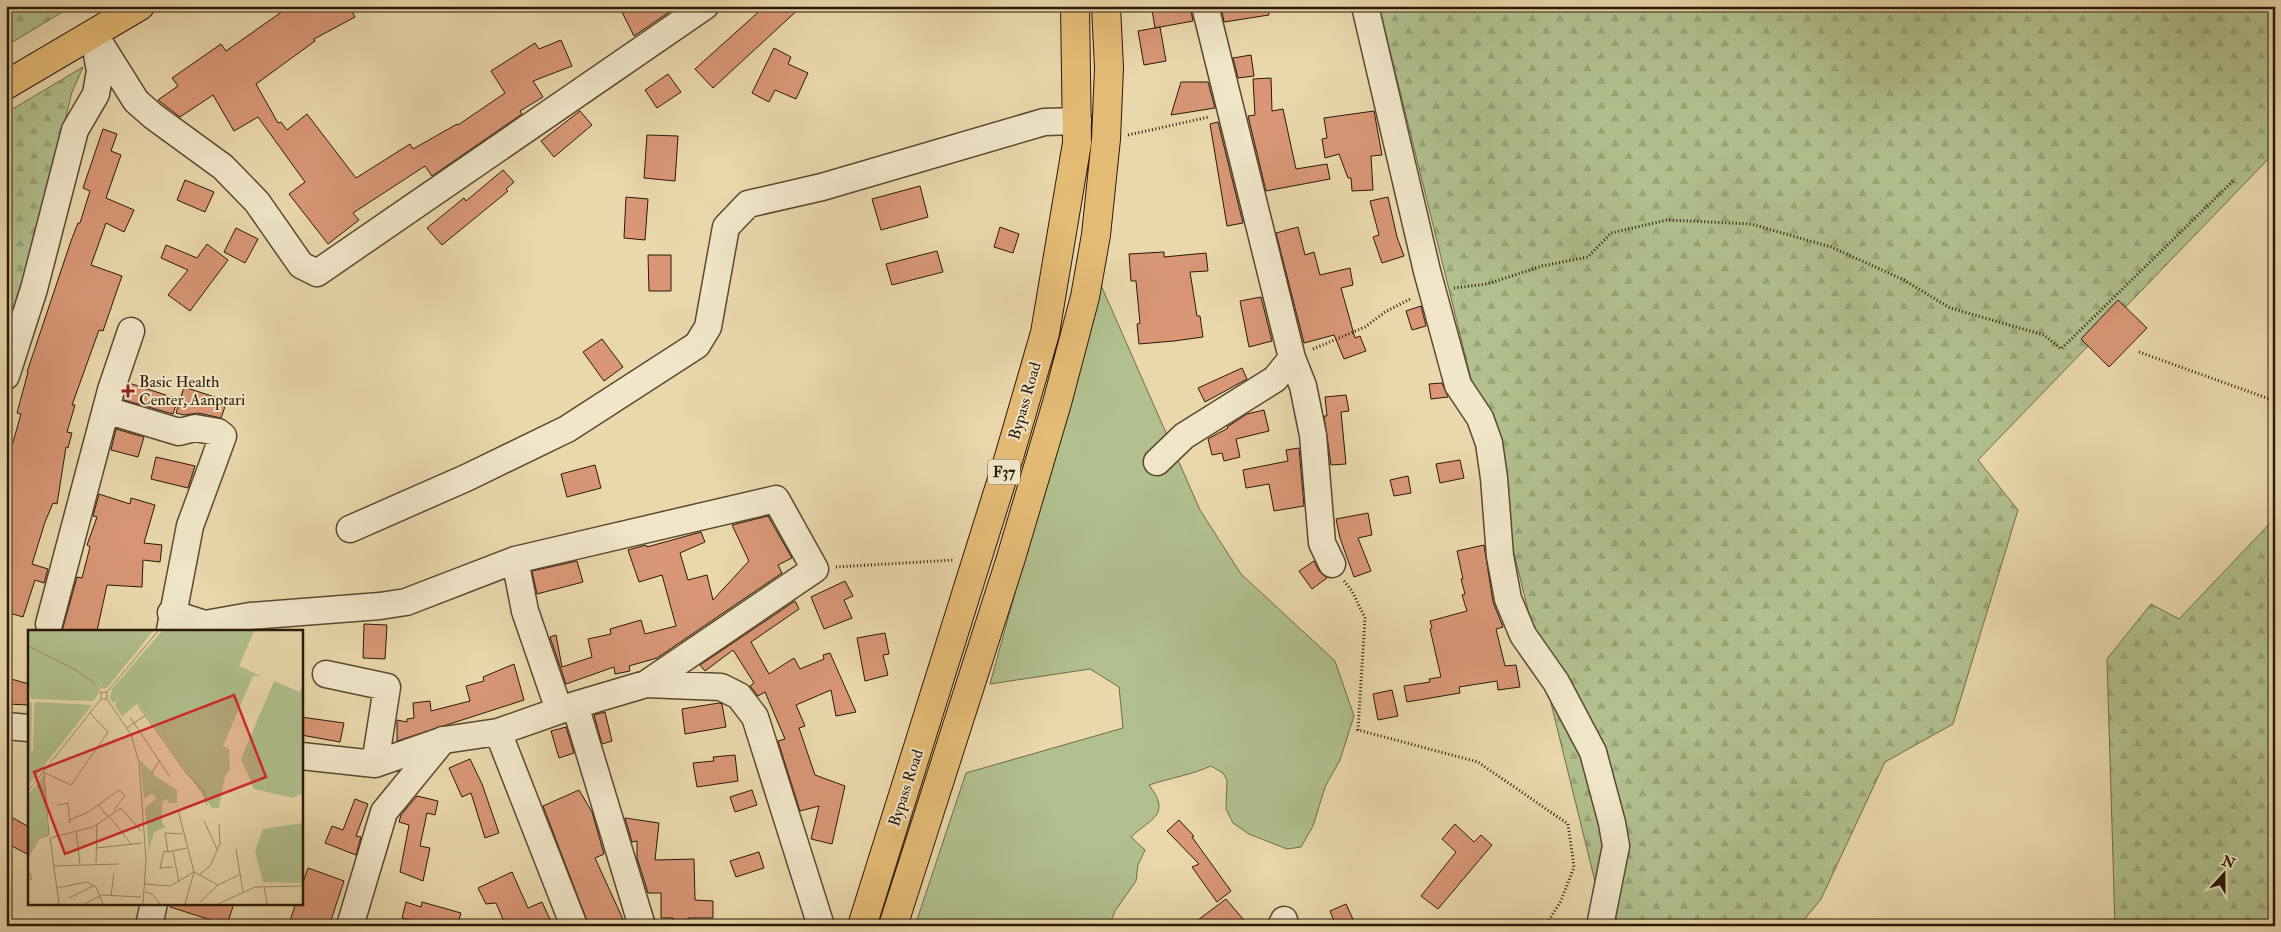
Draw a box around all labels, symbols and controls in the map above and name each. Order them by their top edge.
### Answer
street label: Bypass Road [1004,360,1047,442]
place label: Basic Health Center, Aanptari [139,372,245,411]
marker: Basic Health Center, Aanptari [121,384,135,398]
road number: F37 [988,460,1020,484]
inset map [28,630,302,904]
street label: Bypass Road [884,747,929,829]
north arrow [2198,850,2248,900]
text: N [2219,852,2238,873]

